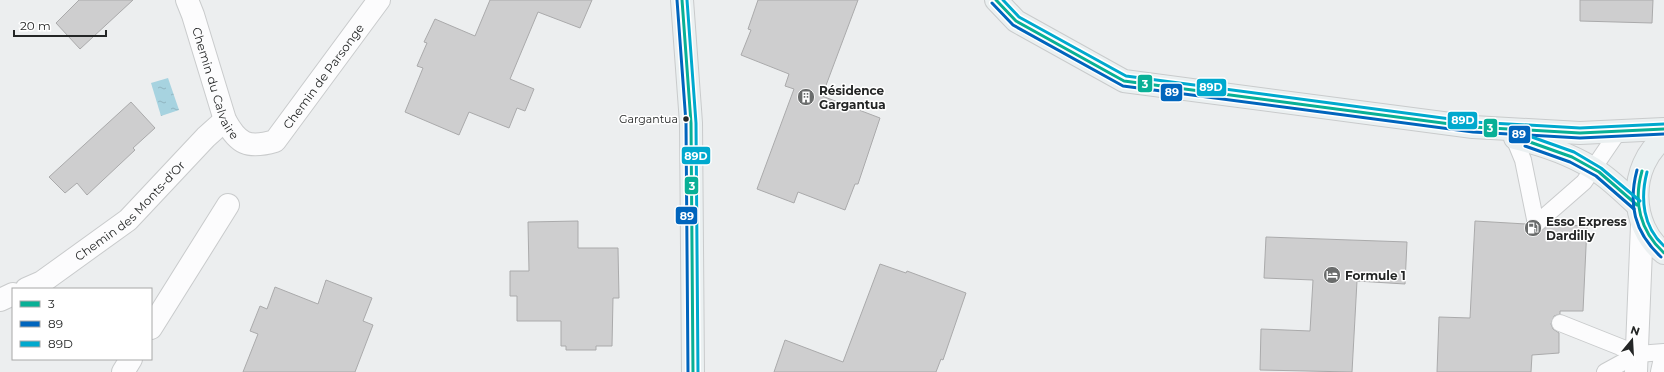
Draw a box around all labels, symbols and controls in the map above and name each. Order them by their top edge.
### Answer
scale bar [14,12,106,38]
text: 20 m [20,18,51,33]
street label: Chemin de Parsonge [279,20,367,132]
street label: Chemin du Calvaire [190,25,243,142]
line badge: 3 [1137,74,1153,93]
text: 3 [1141,77,1149,91]
line badge: 89D [1196,78,1227,97]
text: 89D [1199,80,1223,94]
place label: Résidence Gargantua [819,83,886,112]
line badge: 89 [1160,83,1183,102]
text: 89 [1165,85,1179,99]
building icon: Résidence Gargantua [796,87,816,107]
line badge: 89D [1447,111,1478,130]
place label: Gargantua [619,112,678,126]
text: 89D [1451,113,1475,127]
marker: Gargantua [681,114,691,124]
line badge: 3 [1483,118,1498,138]
text: 3 [1486,121,1494,135]
line badge: 89 [1508,125,1531,144]
text: 89 [1512,127,1526,141]
line badge: 89D [681,146,711,165]
text: 89D [684,149,708,163]
street label: Chemin des Monts-d'Or [72,157,188,264]
line badge: 3 [684,176,699,195]
text: 3 [688,179,696,193]
line badge: 89 [675,206,698,225]
text: 89 [680,209,694,223]
place label: Esso Express Dardilly [1546,214,1627,243]
fuel station icon: Esso Express Dardilly [1523,218,1543,238]
hotel icon: Formule 1 [1322,265,1342,285]
place label: Formule 1 [1345,268,1406,283]
legend [12,288,152,360]
text: 3 [48,296,55,311]
text: 89 [48,316,63,331]
north arrow [1612,320,1652,360]
text: N [1629,322,1641,339]
text: 89D [48,336,73,351]

